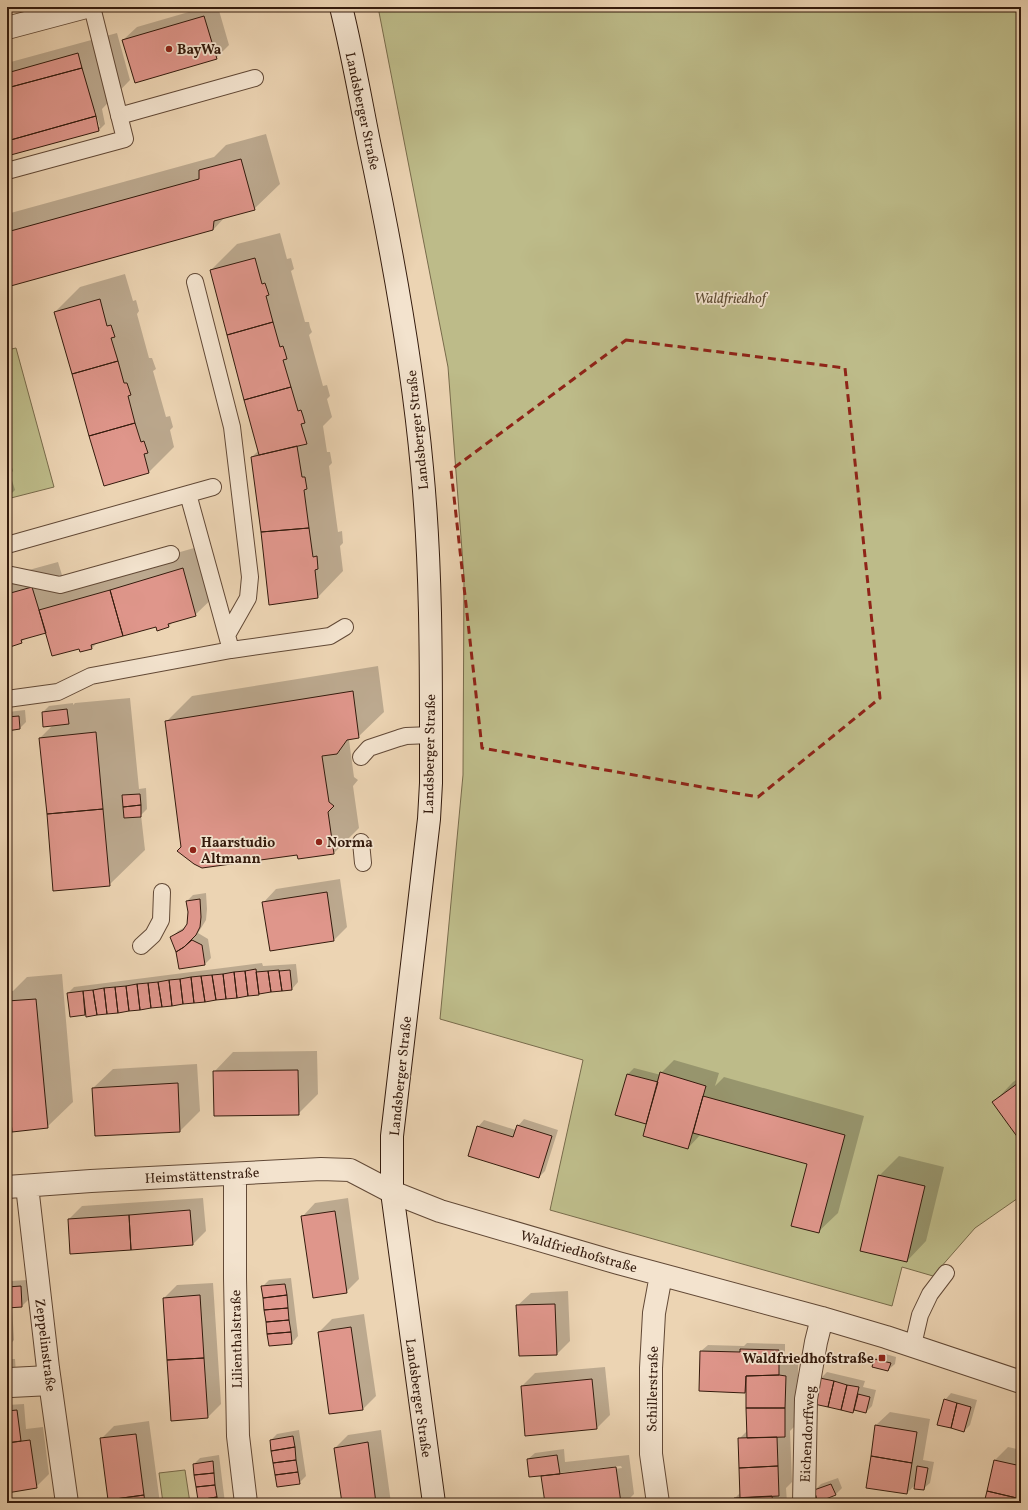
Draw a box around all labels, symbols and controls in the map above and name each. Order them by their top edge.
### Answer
place label: BayWa [177,41,222,60]
marker: BayWa [164,44,174,54]
street label: Landsberger Straße [340,51,383,172]
park label: Waldfriedhof [694,290,769,309]
street label: Landsberger Straße [403,369,434,491]
street label: Landsberger Straße [420,693,441,814]
place label: Haarstudio Altmann [201,834,275,869]
place label: Norma [327,834,373,853]
marker: Norma [314,837,324,847]
marker: Haarstudio Altmann [188,845,198,855]
street label: Landsberger Straße [386,1015,417,1137]
street label: Heimstättenstraße [144,1164,260,1189]
street label: Waldfriedhofstraße [518,1227,640,1278]
street label: Lilienthalstraße [227,1289,248,1388]
street label: Zeppelinstraße [29,1298,60,1393]
street label: Landsberger Straße [400,1337,435,1459]
street label: Schillerstraße [643,1346,664,1432]
place label: Waldfriedhofstraße [743,1350,874,1369]
marker: Waldfriedhofstraße [877,1353,887,1363]
street label: Eichendorffweg [796,1385,821,1483]

